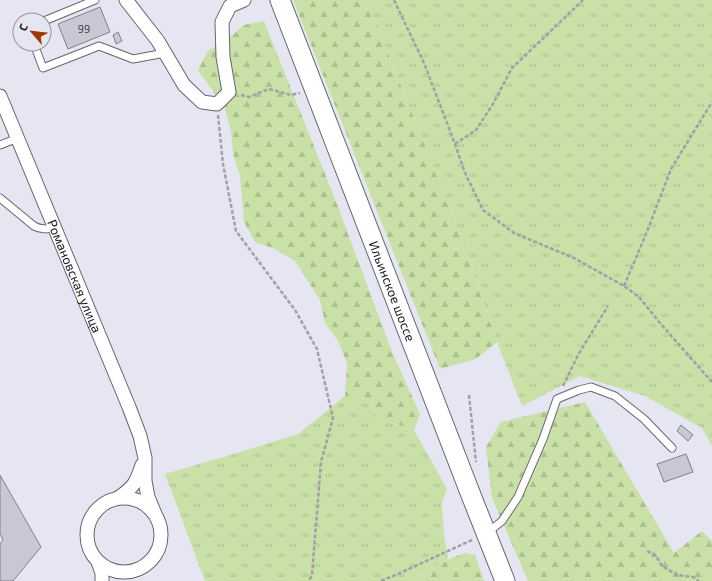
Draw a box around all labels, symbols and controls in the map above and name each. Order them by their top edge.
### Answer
north arrow [12,12,52,52]
text: С [15,21,30,33]
house number: 99 [78,22,90,35]
street label: Романовская улица [44,217,105,335]
street label: Ильинское шоссе [366,239,419,344]

